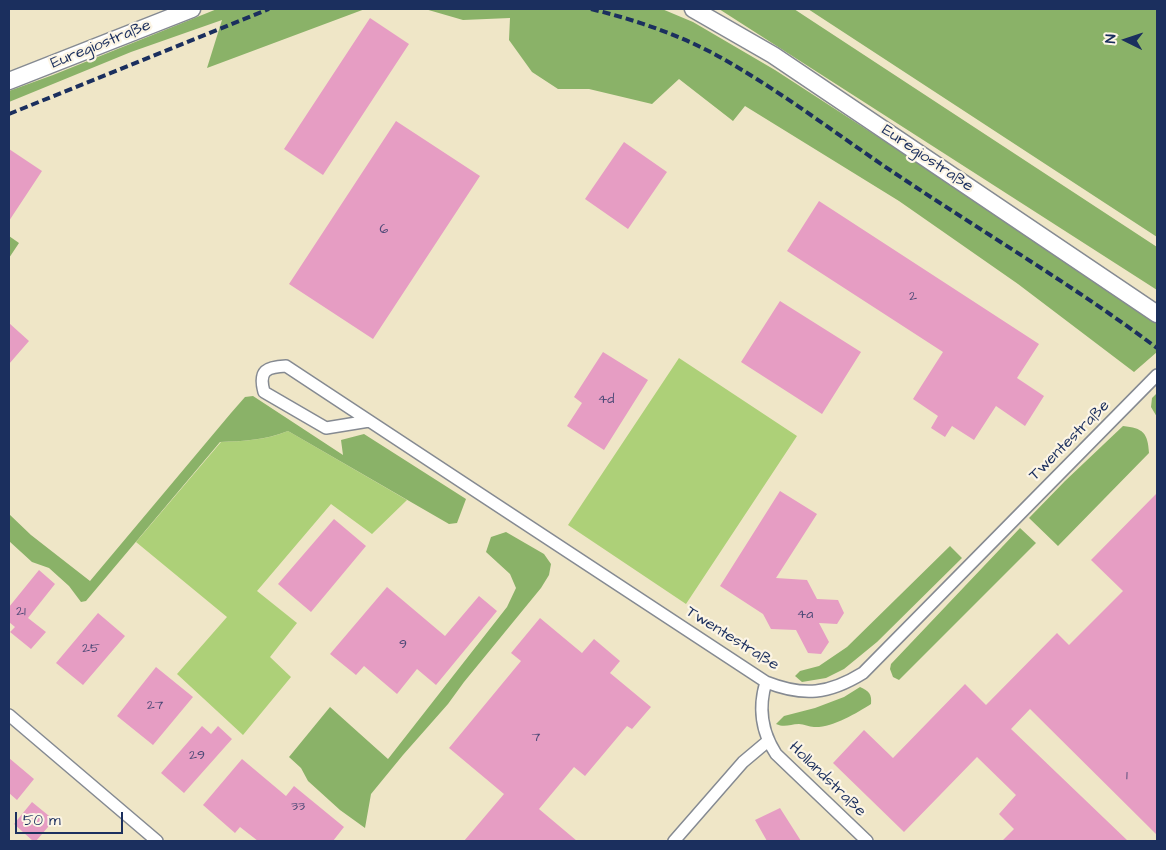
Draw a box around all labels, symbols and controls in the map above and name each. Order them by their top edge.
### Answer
north arrow [1101,15,1151,65]
street label: Euregiostraße [48,16,154,74]
text: N [1101,34,1121,44]
street label: Euregiostraße [878,121,976,197]
house number: 6 [380,222,388,238]
house number: 2 [909,289,917,305]
house number: 4d [598,392,614,408]
street label: Twentestraße [1026,397,1114,485]
street label: Twentestraße [682,603,782,675]
house number: 21 [16,604,26,620]
house number: 4a [797,607,813,623]
house number: 9 [399,637,407,653]
house number: 25 [82,641,100,657]
house number: 27 [147,698,163,714]
house number: 7 [532,730,540,746]
street label: Hollandstraße [785,739,869,821]
house number: 29 [189,748,205,764]
house number: 1 [1126,768,1128,784]
house number: 33 [291,799,305,815]
scale bar [18,802,125,834]
text: 50 m [23,810,61,831]

